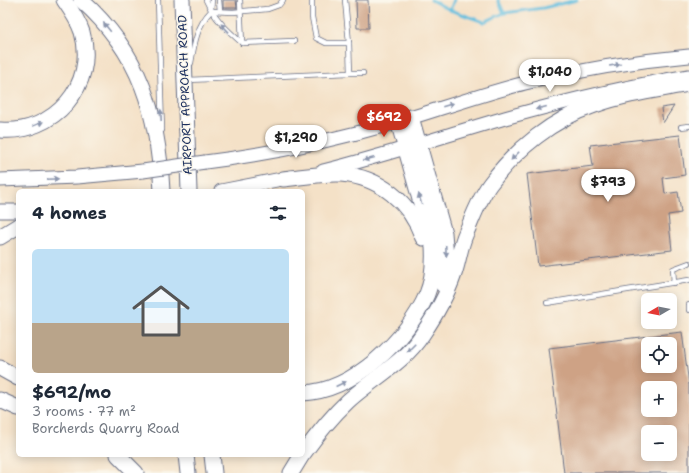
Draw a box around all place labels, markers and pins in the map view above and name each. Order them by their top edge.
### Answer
pin: $1,040 [517,59,583,93]
pin: $692 [360,104,408,138]
pin: $1,290 [263,125,329,159]
pin: $793 [584,169,632,203]

